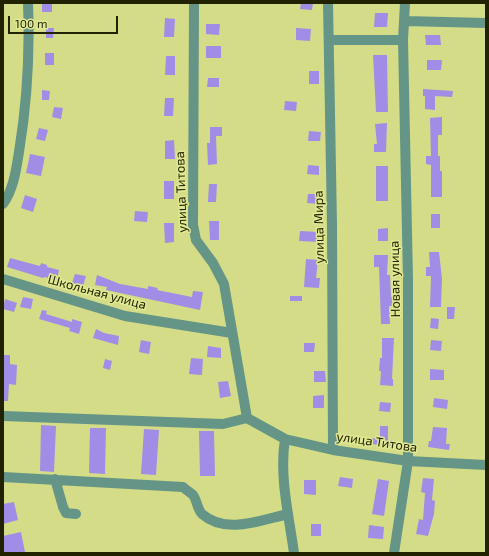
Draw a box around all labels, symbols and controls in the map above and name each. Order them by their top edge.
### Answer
scale bar [10,8,120,34]
text: 100 m [15,16,47,30]
street label: улица Титова [172,151,190,233]
street label: улица Мира [311,190,327,264]
street label: Новая улица [387,240,403,318]
street label: Школьная улица [46,271,148,313]
street label: улица Титова [336,429,418,455]

